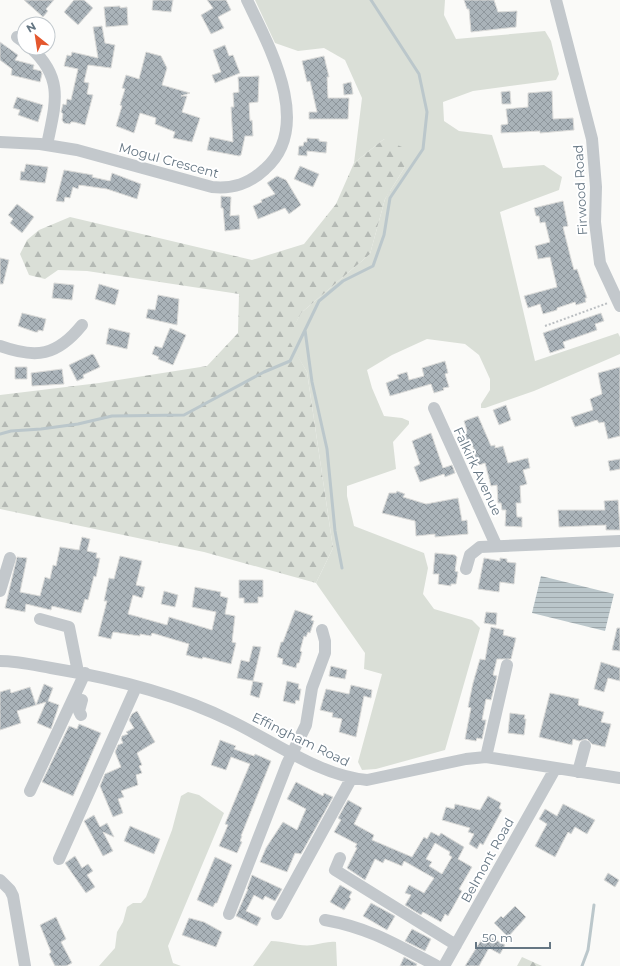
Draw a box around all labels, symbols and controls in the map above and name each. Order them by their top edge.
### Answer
north arrow [16,16,56,56]
text: N [24,19,38,36]
street label: Mogul Crescent [117,139,221,181]
street label: Firwood Road [570,144,590,236]
street label: Falkirk Avenue [451,424,506,518]
street label: Effingham Road [250,708,352,770]
street label: Belmont Road [457,815,517,905]
scale bar [476,924,550,950]
text: 50 m [482,930,513,945]

